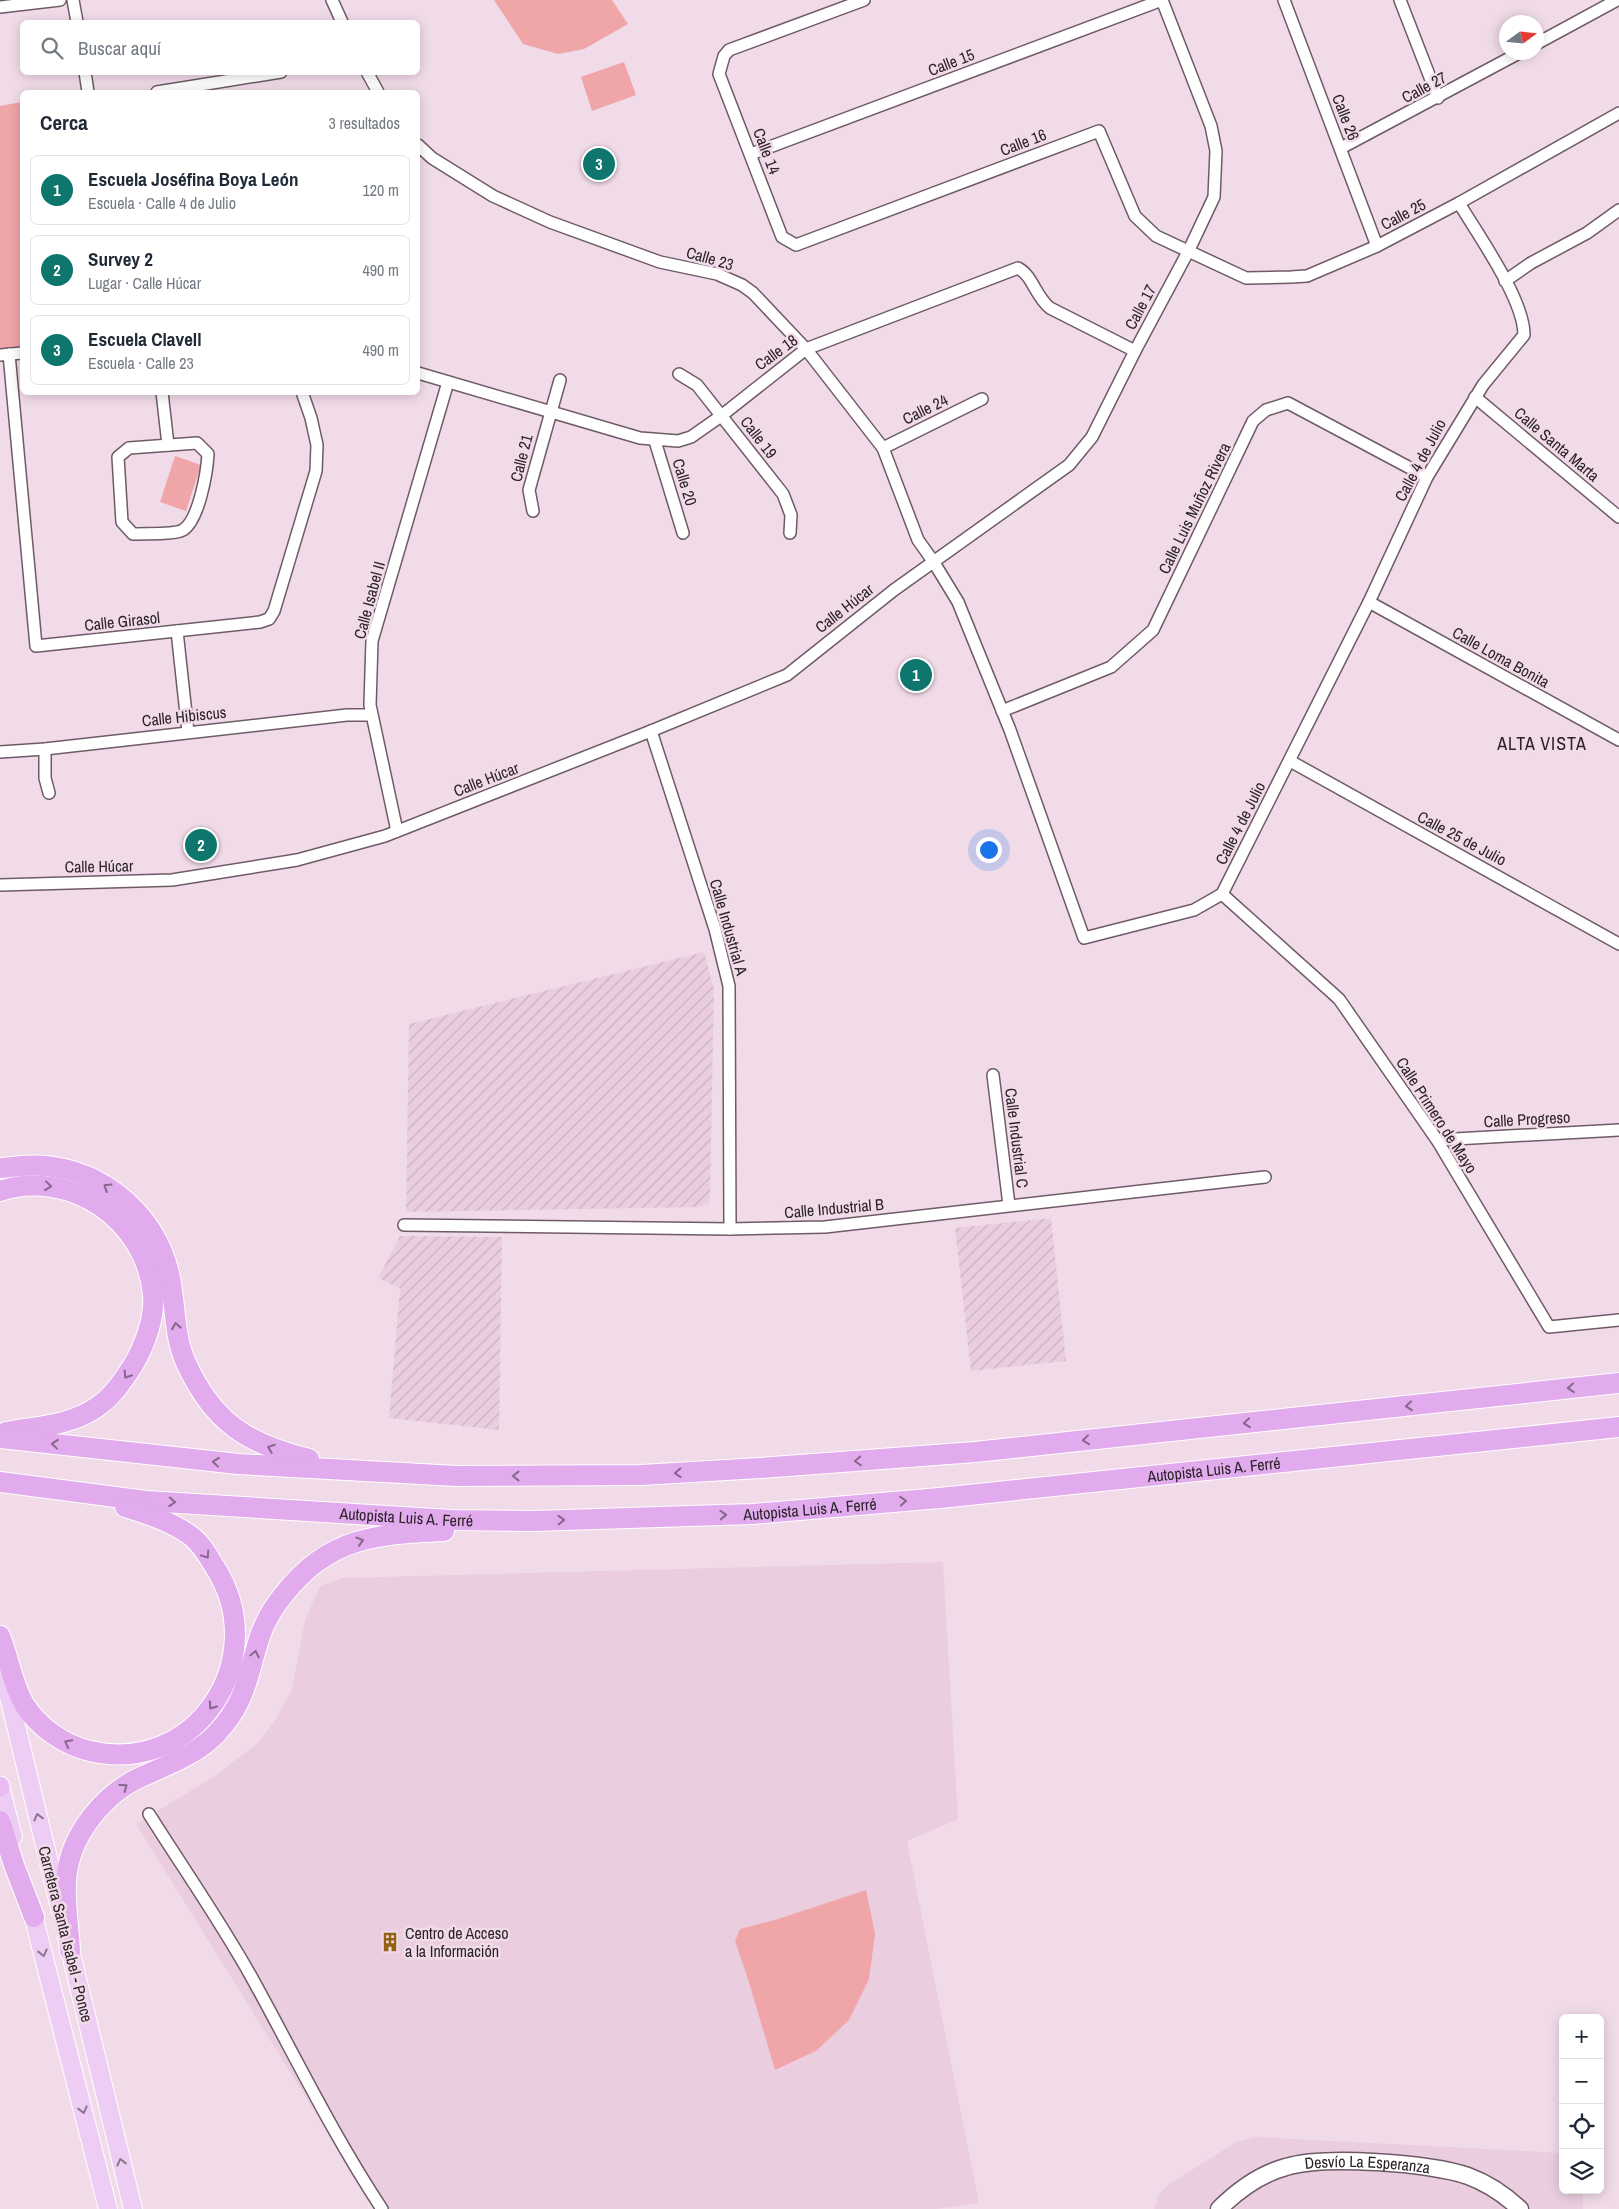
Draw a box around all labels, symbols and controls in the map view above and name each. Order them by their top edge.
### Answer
north arrow [1499,15,1544,60]
search box [20,20,420,75]
icon: search [38,34,66,62]
text: Buscar aquí [78,35,161,61]
street label: Calle 15 [925,43,977,81]
street label: Calle 27 [1398,66,1450,108]
street label: Calle 26 [1327,91,1365,143]
text: Cerca [40,108,88,137]
text: 3 resultados [329,112,400,134]
street label: Calle 16 [997,123,1049,161]
street label: Calle 14 [748,125,786,177]
pin: 3 [583,145,615,183]
text: Escuela Joséfina Boya León [88,166,298,192]
text: 1 [53,179,61,201]
text: 120 m [363,179,399,201]
text: Escuela · Calle 4 de Julio [88,192,236,214]
street label: Calle 25 [1377,193,1429,235]
street label: Calle 23 [684,241,736,275]
text: Survey 2 [88,246,153,272]
text: 2 [53,259,61,281]
text: 490 m [363,259,399,281]
text: Lugar · Calle Húcar [88,272,201,294]
street label: Calle 17 [1119,281,1161,333]
text: Escuela Clavell [88,326,201,352]
street label: Calle 18 [750,329,802,375]
text: 3 [53,339,61,361]
text: 490 m [363,339,399,361]
text: Escuela · Calle 23 [88,352,194,374]
street label: Calle 24 [899,389,951,429]
street label: Calle Santa Marta [1510,402,1605,487]
street label: Calle 19 [736,411,782,463]
street label: Calle 4 de Julio [1389,415,1451,505]
street label: Calle 21 [505,431,538,484]
street label: Calle Luis Muñoz Rivera [1153,438,1236,577]
street label: Calle 20 [667,456,703,508]
street label: Calle Isabel II [348,559,390,641]
street label: Calle Húcar [810,578,878,638]
street label: Calle Girasol [83,606,161,636]
street label: Calle Loma Bonita [1448,621,1554,693]
pin: 1 [900,656,932,694]
street label: Calle Hibiscus [141,701,227,731]
district label: ALTA VISTA [1496,731,1587,756]
street label: Calle Húcar [450,756,523,802]
street label: Calle 4 de Julio [1210,778,1270,868]
street label: Calle 25 de Julio [1414,805,1510,871]
pin: 2 [185,826,217,864]
your location [976,837,1002,863]
street label: Calle Húcar [65,854,134,878]
street label: Calle Industrial A [705,876,753,978]
street label: Calle Primero de Mayo [1391,1053,1483,1177]
street label: Calle Industrial C [1000,1087,1034,1189]
street label: Calle Progreso [1483,1106,1571,1132]
one-way arrow [44,1181,52,1192]
one-way arrow [103,1183,112,1193]
street label: Calle Industrial B [783,1193,885,1223]
one-way arrow [171,1321,181,1330]
one-way arrow [123,1370,133,1379]
one-way arrow [1566,1382,1574,1393]
one-way arrow [1405,1400,1413,1411]
one-way arrow [1243,1417,1251,1428]
one-way arrow [1082,1434,1090,1445]
one-way arrow [50,1439,58,1450]
one-way arrow [267,1444,276,1455]
street label: Autopista Luis A. Ferré [1145,1451,1282,1487]
one-way arrow [854,1455,862,1466]
one-way arrow [212,1457,220,1468]
one-way arrow [674,1467,682,1478]
one-way arrow [512,1470,520,1481]
street label: Autopista Luis A. Ferré [742,1492,877,1525]
one-way arrow [899,1496,907,1507]
one-way arrow [168,1497,176,1508]
street label: Autopista Luis A. Ferré [338,1502,473,1531]
one-way arrow [720,1510,728,1520]
one-way arrow [558,1515,565,1525]
one-way arrow [355,1537,363,1547]
one-way arrow [200,1550,210,1559]
one-way arrow [249,1650,260,1659]
one-way arrow [209,1700,218,1710]
one-way arrow [64,1739,73,1749]
one-way arrow [118,1784,127,1793]
one-way arrow [33,1812,44,1821]
street label: Carretera Santa Isabel - Ponce [33,1844,99,2024]
place label: Centro de Acceso a la Información [405,1922,509,1962]
building icon: Centro de Acceso a la Información [379,1931,401,1953]
one-way arrow [37,1948,48,1957]
map controls [1559,2014,1604,2194]
button: + [1559,2014,1604,2059]
button: − [1559,2059,1604,2104]
button: locate [1559,2104,1604,2149]
one-way arrow [77,2106,87,2114]
button: layers [1559,2149,1604,2194]
street label: Desvío La Esperanza [1304,2150,1432,2179]
one-way arrow [116,2157,127,2166]

